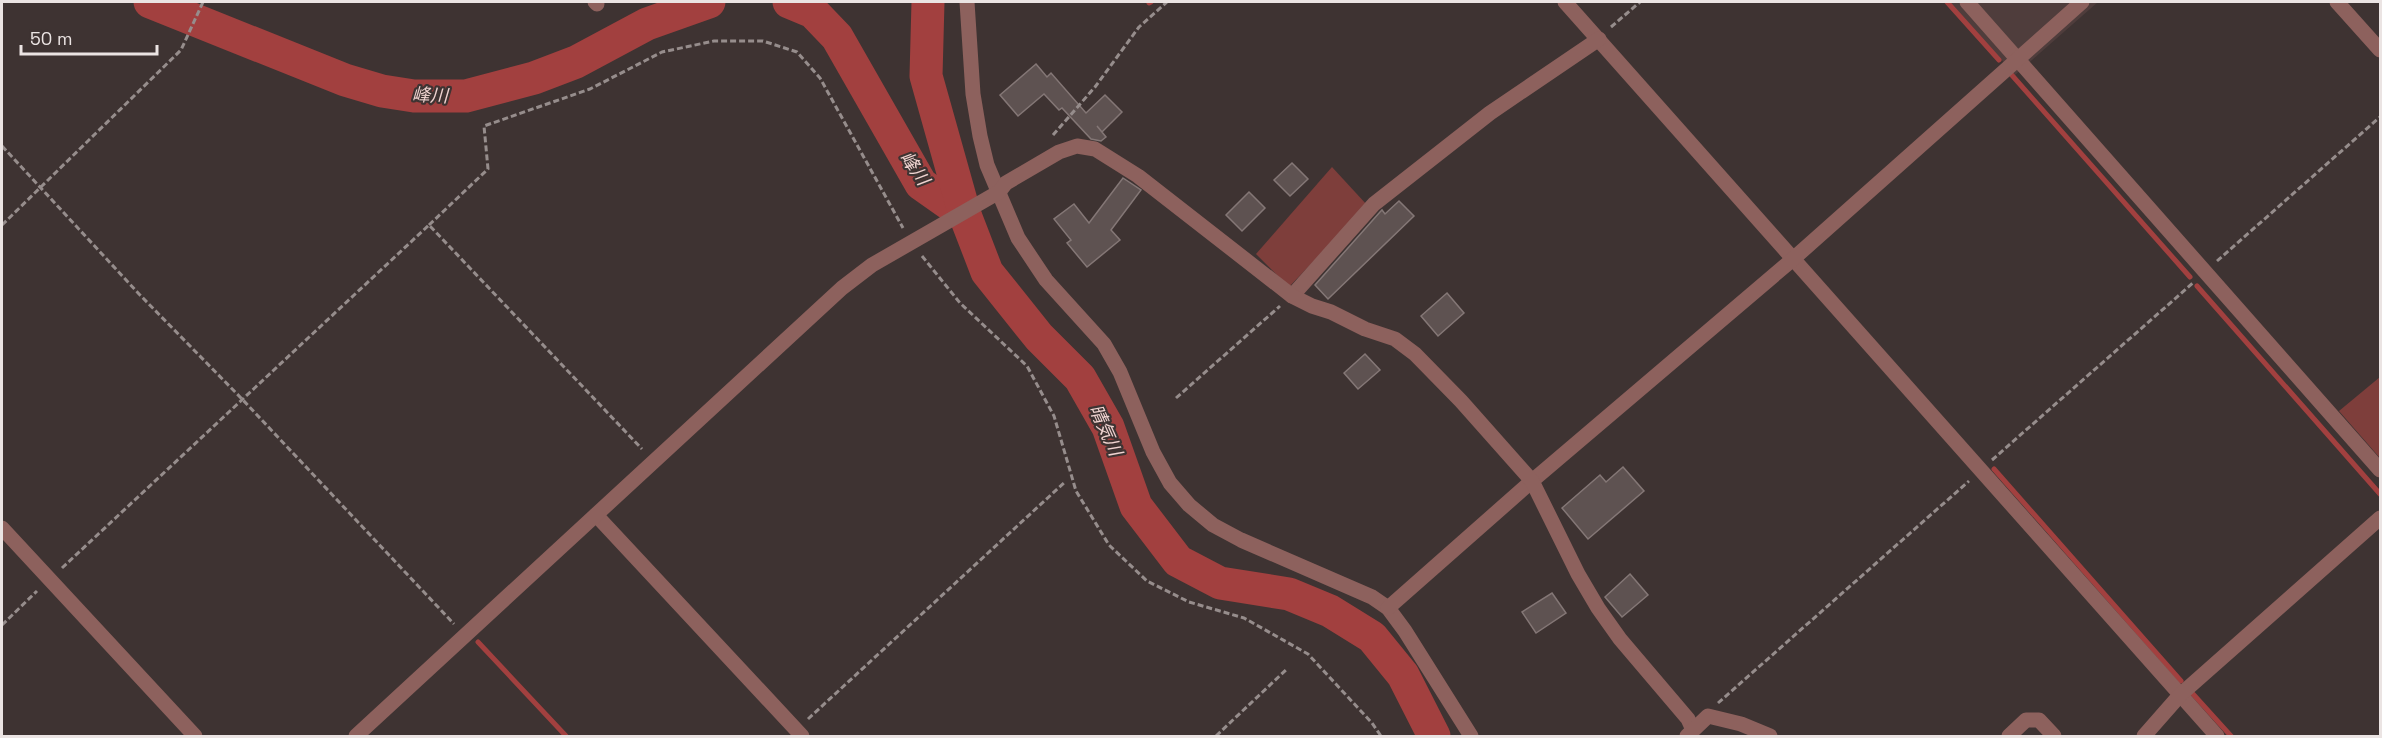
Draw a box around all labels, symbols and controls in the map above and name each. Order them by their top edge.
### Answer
scale bar [21,18,158,56]
text: 50 m [30,27,72,50]
water label: 峰川 [412,83,450,107]
water label: 峰川 [895,147,936,191]
water label: 晴気川 [1085,401,1128,461]

